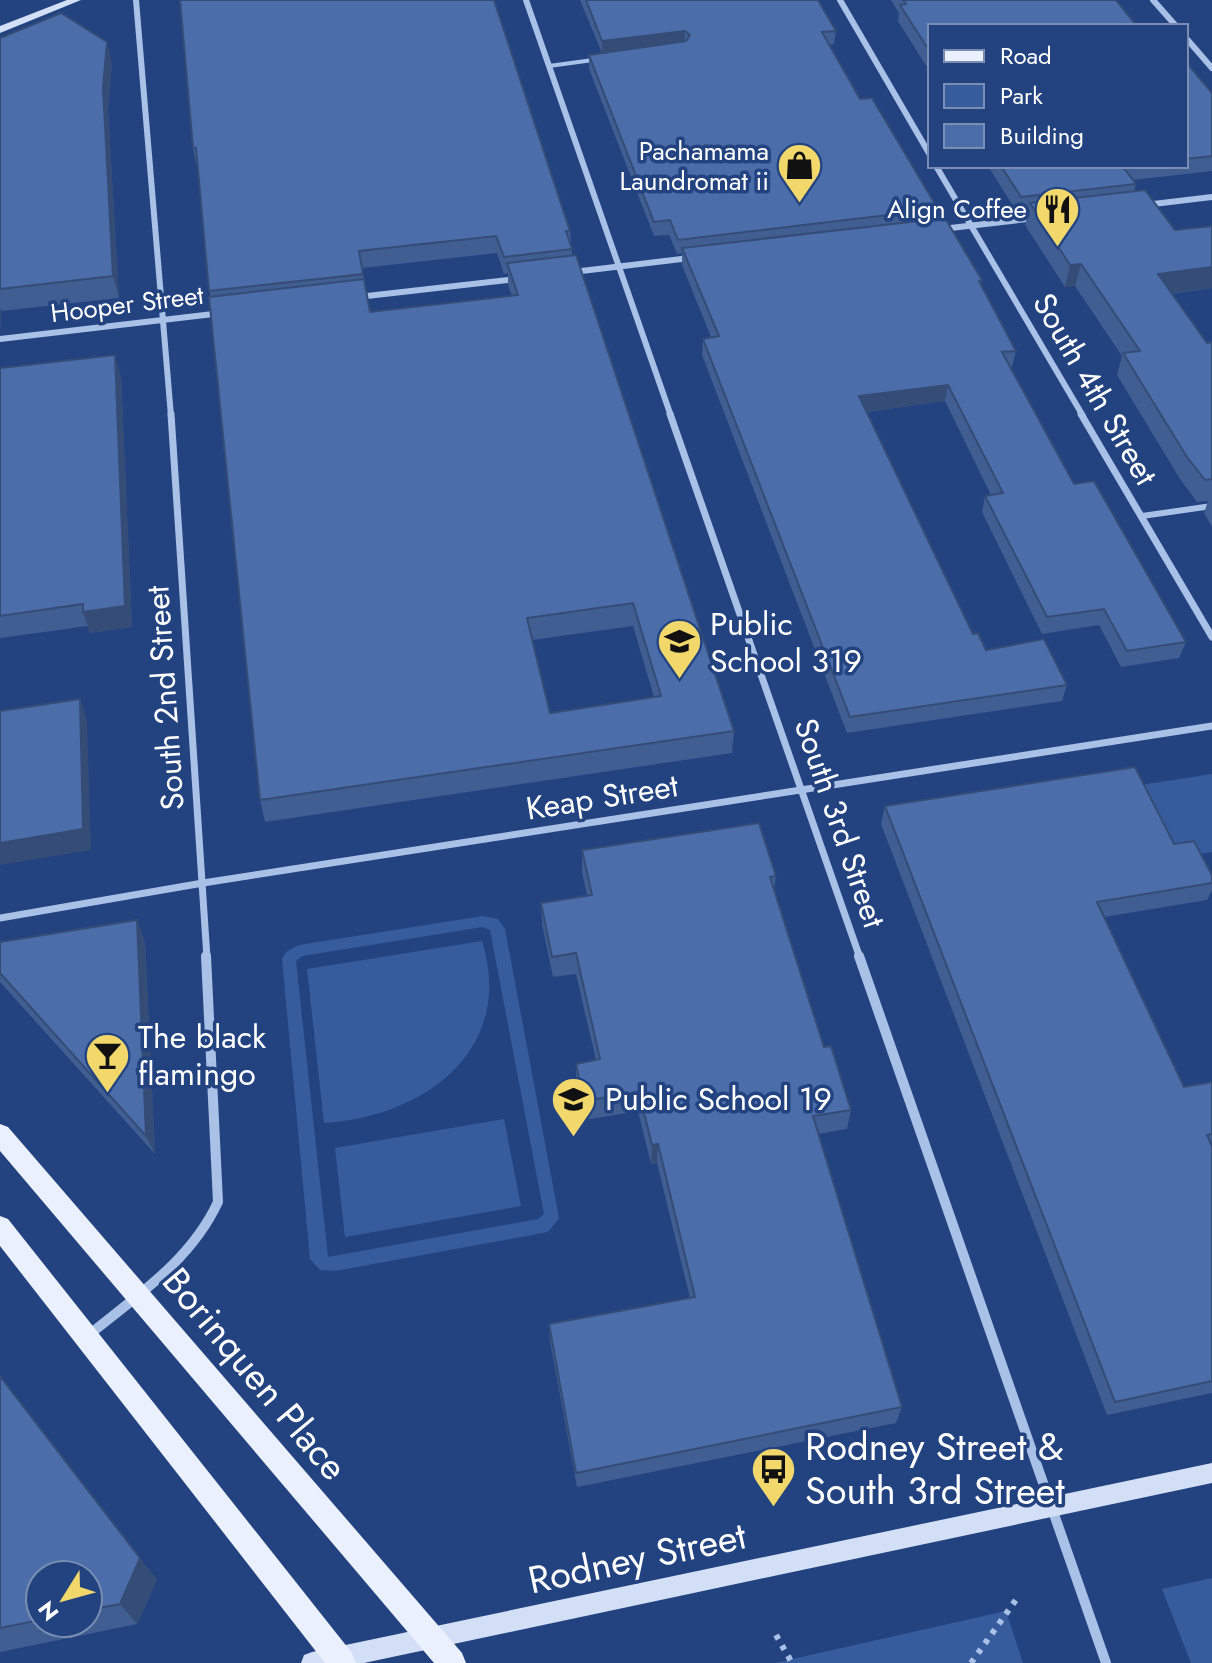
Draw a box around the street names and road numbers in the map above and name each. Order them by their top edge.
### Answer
street label: Hooper Street [48,276,206,332]
street label: South 4th Street [1021,284,1169,494]
street label: South 2nd Street [134,584,196,812]
street label: South 3rd Street [783,712,897,934]
street label: Keap Street [523,762,682,832]
street label: Borinquen Place [150,1255,361,1492]
street label: Rodney Street [523,1508,751,1607]

